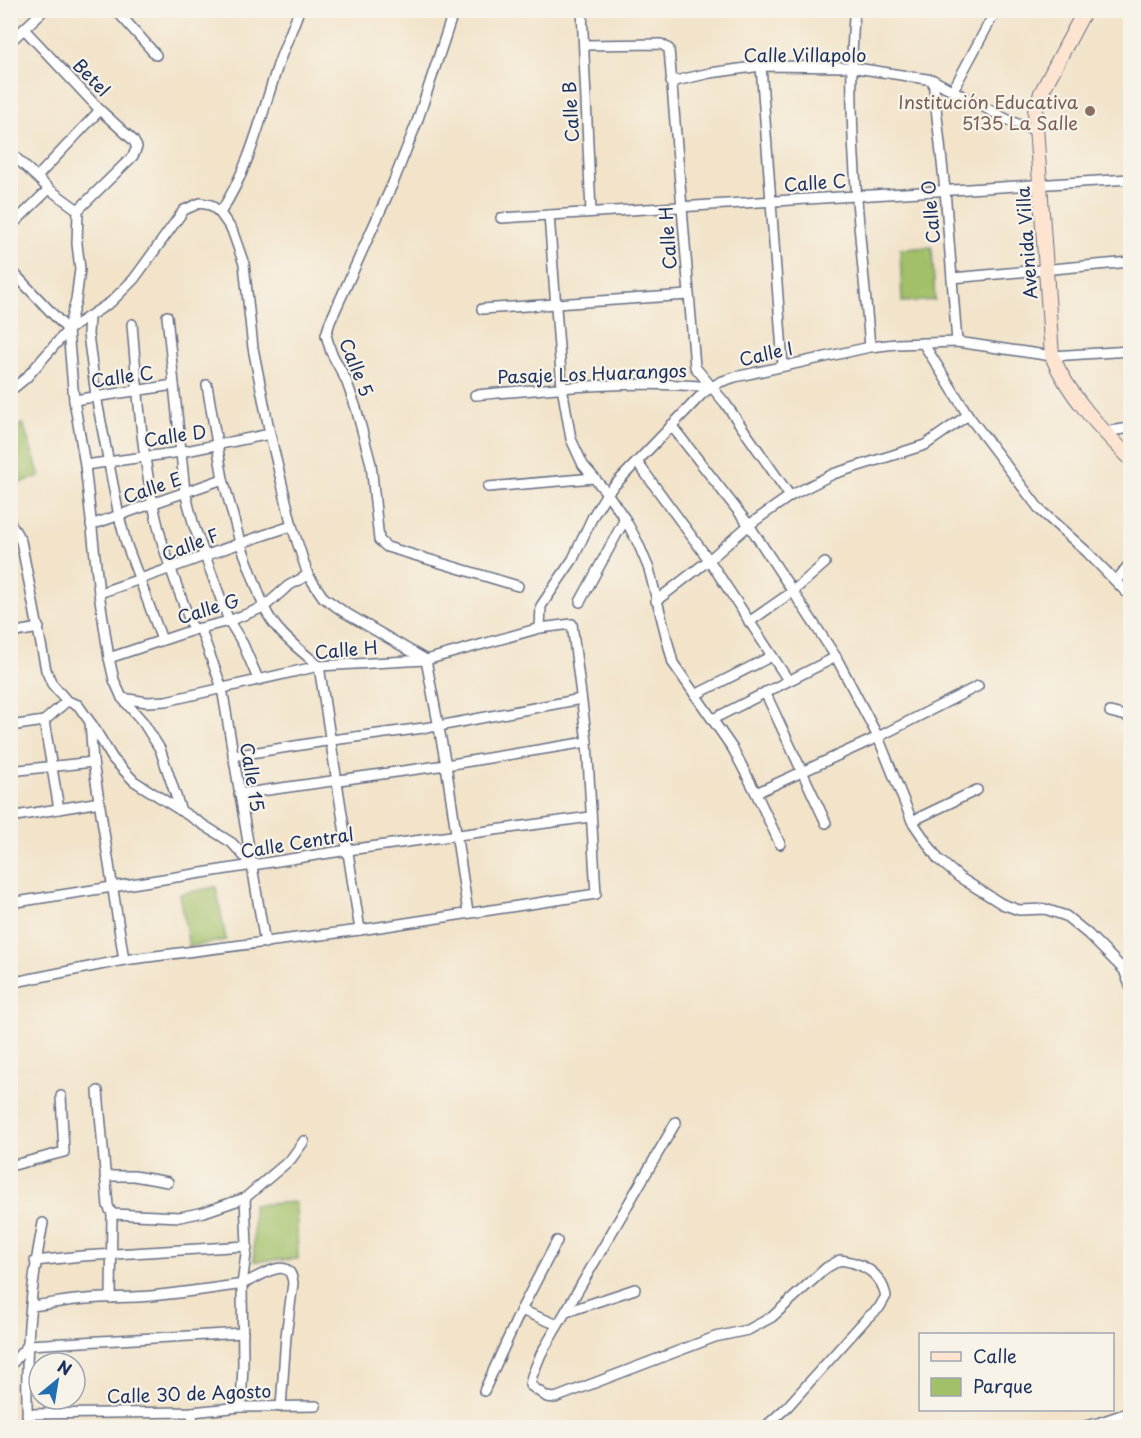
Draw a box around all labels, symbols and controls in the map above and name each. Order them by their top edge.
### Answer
street label: Calle Villapolo [744,41,866,68]
street label: Betel [67,52,117,102]
street label: Calle B [555,81,585,143]
place label: Institución Educativa 5135 La Salle [898,88,1079,136]
marker: Institución Educativa 5135 La Salle [1083,104,1097,118]
street label: Calle C [783,166,847,198]
street label: Calle O [914,179,946,245]
street label: Avenida Villa [1009,185,1043,300]
street label: Calle H [651,206,683,270]
street label: Calle 5 [333,334,381,400]
street label: Calle I [736,334,796,372]
street label: Pasaje Los Huarangos [497,356,687,390]
street label: Calle C [89,358,155,394]
street label: Calle D [142,417,208,453]
street label: Calle E [119,464,185,510]
street label: Calle F [157,521,223,567]
street label: Calle G [174,586,243,630]
street label: Calle H [313,633,379,665]
street label: Calle 15 [234,740,272,814]
street label: Calle Central [238,820,356,864]
legend [919,1333,1114,1411]
text: Calle [973,1342,1017,1369]
north arrow [27,1351,87,1411]
text: N [54,1354,76,1381]
text: Parque [973,1372,1033,1399]
street label: Calle 30 de Agosto [106,1377,272,1409]

